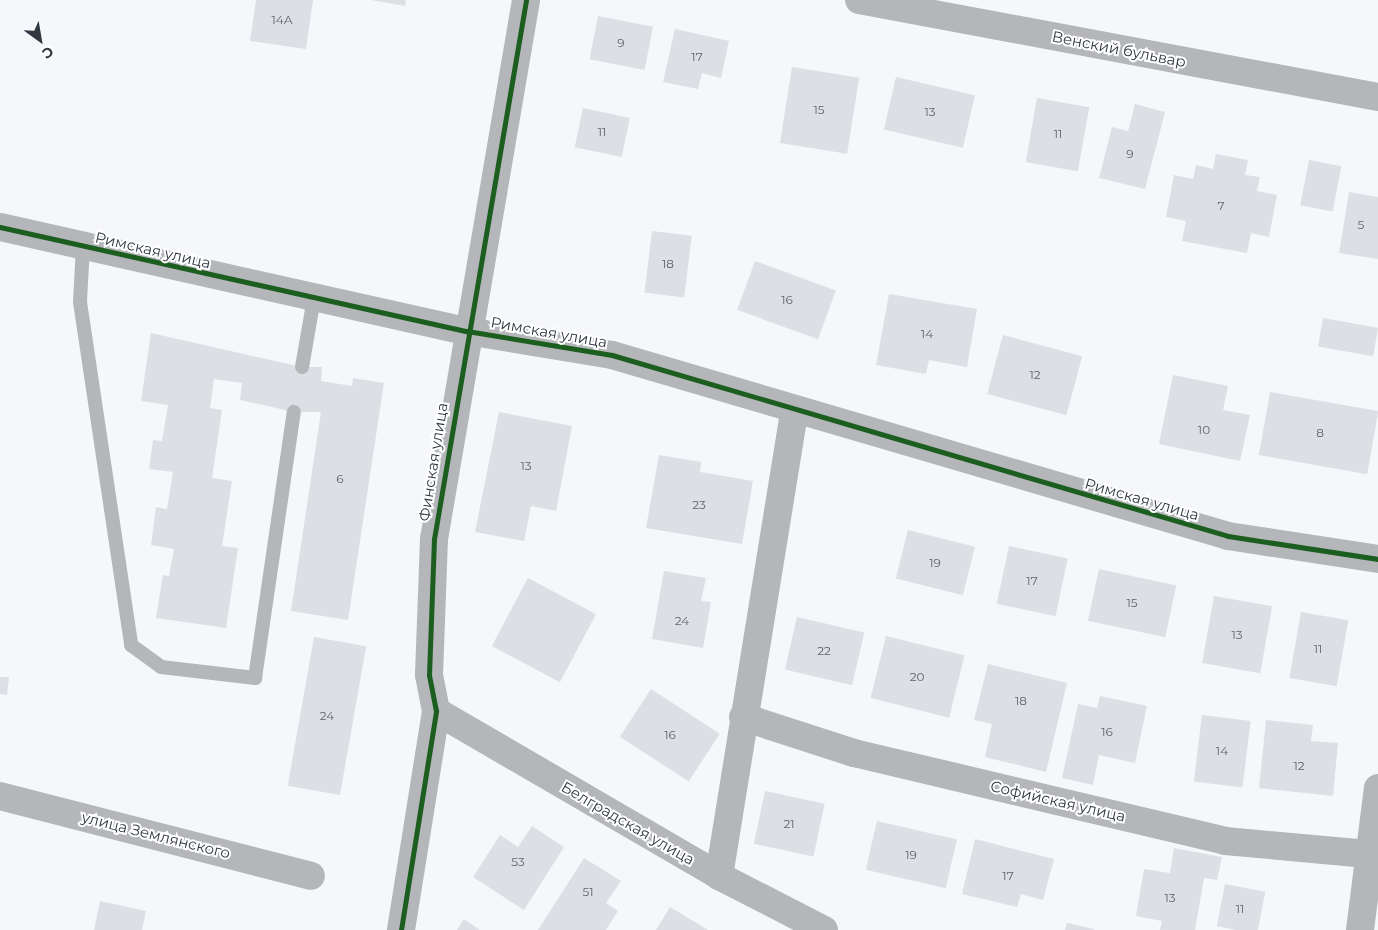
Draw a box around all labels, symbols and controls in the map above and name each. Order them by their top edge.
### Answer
house number: 14А [271,13,293,27]
north arrow [15,15,65,65]
street label: Венский бульвар [1050,27,1188,71]
house number: 9 [617,36,625,50]
text: С [39,42,57,63]
house number: 17 [691,50,703,64]
house number: 15 [813,103,825,117]
house number: 13 [924,105,936,119]
house number: 11 [598,125,606,139]
house number: 11 [1054,127,1062,141]
house number: 9 [1126,147,1134,161]
house number: 7 [1217,199,1225,213]
house number: 5 [1358,218,1364,232]
street label: Римская улица [93,228,213,272]
house number: 18 [662,257,674,271]
house number: 16 [781,293,793,307]
street label: Римская улица [489,313,609,351]
house number: 14 [921,327,933,341]
house number: 12 [1029,368,1041,382]
street label: Финская улица [415,401,451,523]
house number: 10 [1198,423,1210,437]
house number: 8 [1316,426,1324,440]
house number: 13 [520,459,532,473]
house number: 6 [336,472,344,486]
street label: Римская улица [1083,474,1201,524]
house number: 23 [692,498,706,512]
house number: 19 [929,556,941,570]
house number: 17 [1026,574,1038,588]
house number: 15 [1126,596,1138,610]
house number: 24 [675,614,689,628]
house number: 13 [1231,628,1243,642]
house number: 11 [1314,642,1322,656]
house number: 22 [817,644,831,658]
house number: 20 [910,670,924,684]
house number: 18 [1015,694,1027,708]
house number: 24 [320,709,334,723]
house number: 16 [1101,725,1113,739]
house number: 16 [664,728,676,742]
house number: 14 [1216,744,1228,758]
house number: 12 [1293,759,1305,773]
street label: Белградская улица [558,777,698,869]
street label: Софийская улица [989,777,1127,825]
street label: улица Землянского [80,808,232,862]
house number: 21 [783,817,795,831]
house number: 19 [905,848,917,862]
house number: 53 [511,855,525,869]
house number: 17 [1002,869,1014,883]
house number: 51 [582,885,594,899]
house number: 13 [1164,891,1176,905]
house number: 11 [1236,902,1244,916]

